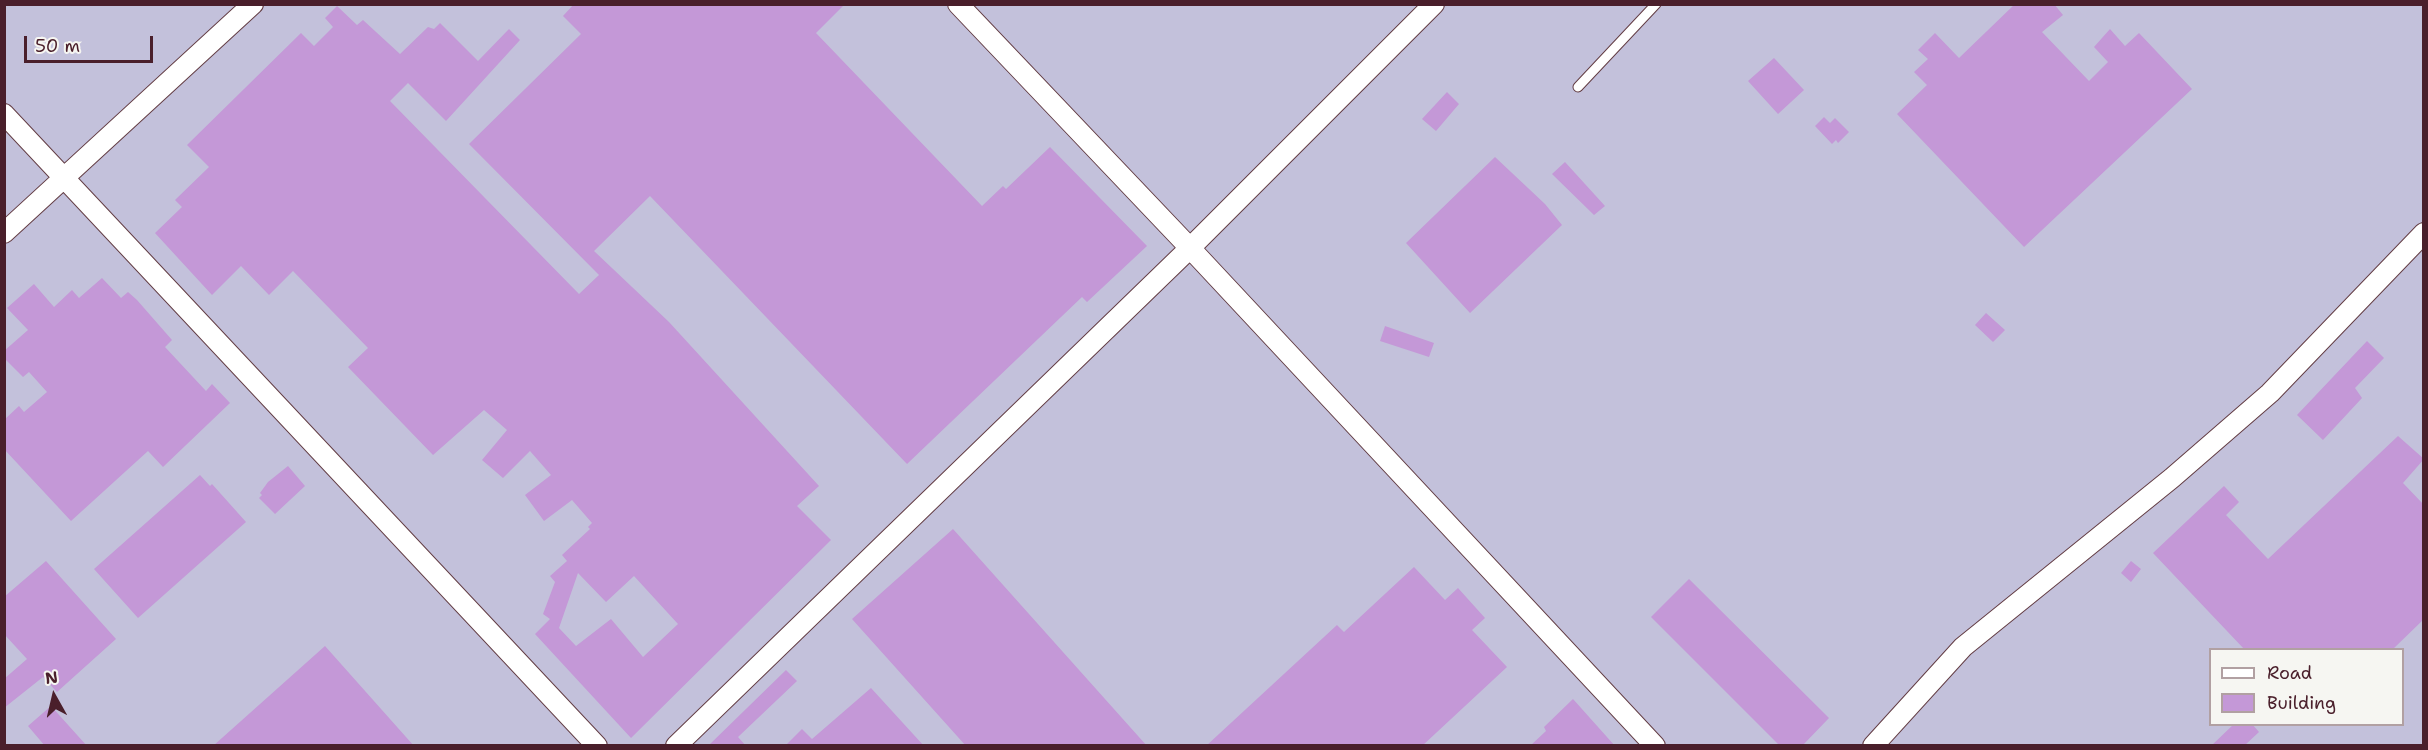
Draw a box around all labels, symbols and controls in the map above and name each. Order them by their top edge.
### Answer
scale bar [27,24,156,62]
text: 50 m [35,34,80,58]
legend [2209,648,2404,726]
text: Road [2267,661,2312,685]
north arrow [24,666,84,726]
text: N [44,666,59,689]
text: Building [2267,691,2336,715]

